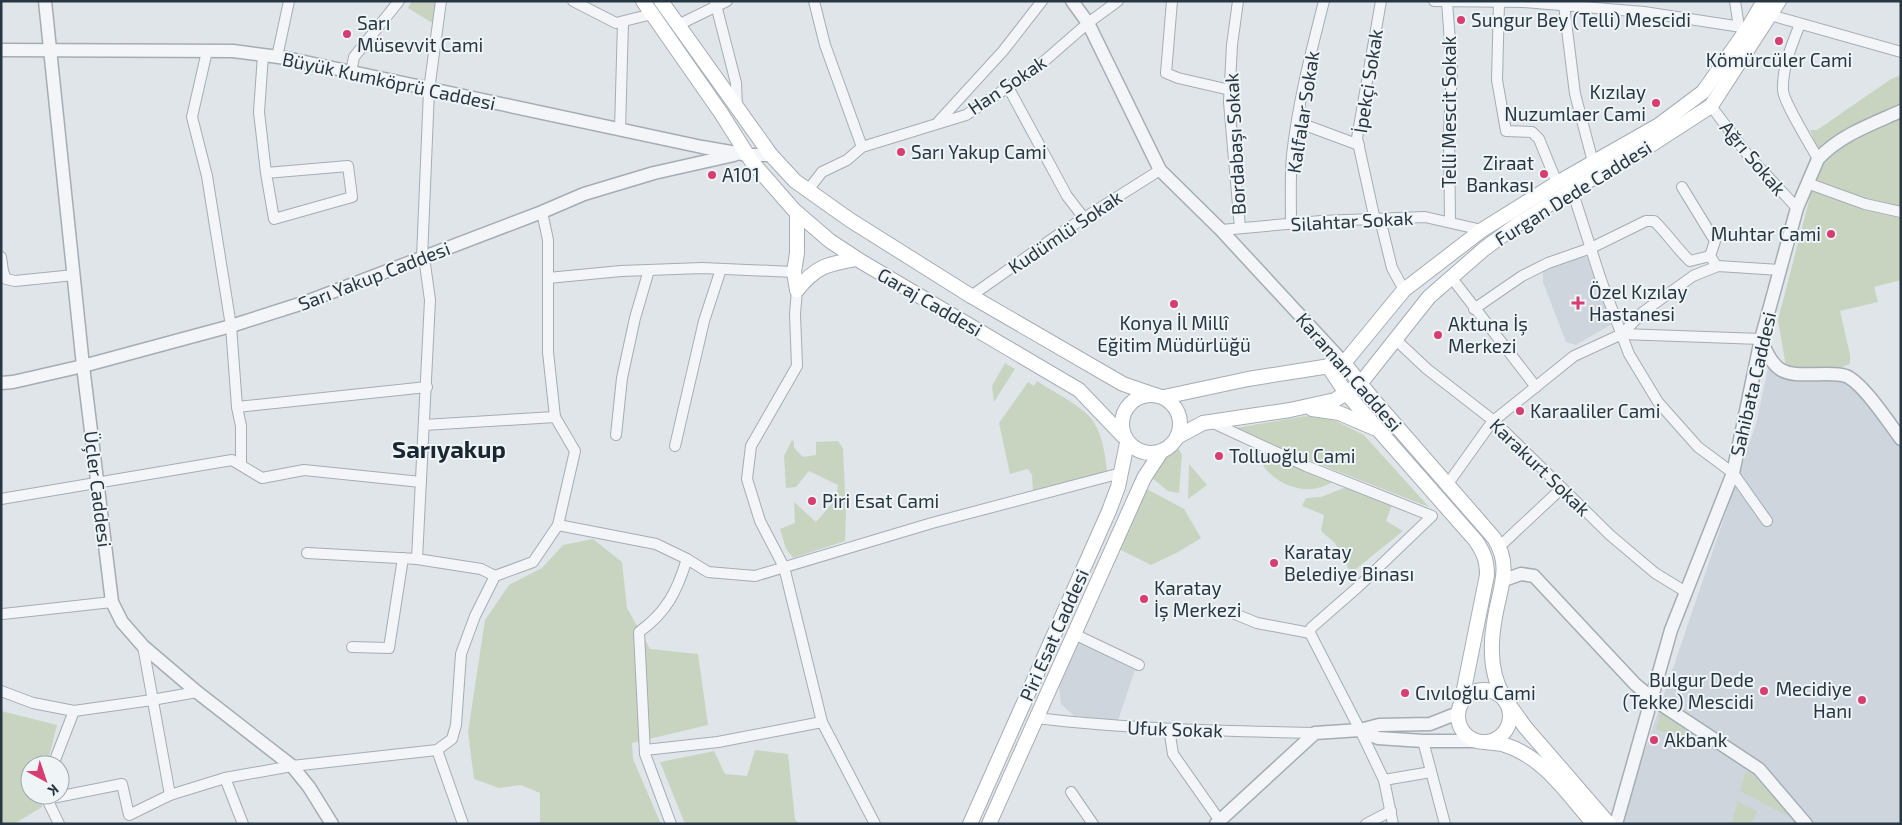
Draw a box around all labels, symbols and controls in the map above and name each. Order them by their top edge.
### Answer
place label: Sungur Bey (Telli) Mescidi [1471,8,1691,31]
place label: Sarı Müsevvit Cami [357,11,483,56]
marker: Sungur Bey (Telli) Mescidi [1455,14,1467,26]
street label: İpekçi Sokak [1348,27,1388,135]
marker: Sarı Müsevvit Cami [341,28,353,40]
street label: Telli Mescit Sokak [1437,35,1460,188]
marker: Kömürcüler Cami [1773,35,1785,47]
street label: Büyük Kumköprü Caddesi [280,47,498,114]
place label: Kömürcüler Cami [1706,48,1852,71]
street label: Kalfalar Sokak [1281,49,1324,175]
street label: Han Sokak [963,50,1051,119]
street label: Bordabaşı Sokak [1219,72,1251,216]
place label: Kızılay Nuzumlaer Cami [1504,80,1646,125]
marker: Kızılay Nuzumlaer Cami [1650,97,1662,109]
street label: Ağrı Sokak [1716,116,1791,200]
street label: Furgan Dede Caddesi [1490,135,1655,250]
place label: Sarı Yakup Cami [911,140,1047,163]
marker: Sarı Yakup Cami [895,146,907,158]
place label: Ziraat Bankası [1466,151,1534,196]
place label: A101 [722,163,760,186]
marker: Ziraat Bankası [1538,168,1550,180]
marker: A101 [706,169,718,181]
street label: Kudümlü Sokak [1003,185,1126,278]
street label: Silahtar Sokak [1290,206,1414,235]
place label: Muhtar Cami [1711,222,1821,245]
marker: Muhtar Cami [1825,228,1837,240]
street label: Sarı Yakup Caddesi [295,236,453,315]
street label: Garaj Caddesi [874,262,987,341]
place label: Özel Kızılay Hastanesi [1589,280,1687,325]
marker: Özel Kızılay Hastanesi [1571,296,1585,310]
marker: Konya İl Millî Eğitim Müdürlüğü [1168,298,1180,310]
street label: Karaman Caddesi [1292,308,1407,436]
street label: Sahibata Caddesi [1725,309,1780,458]
place label: Konya İl Millî Eğitim Müdürlüğü [1097,311,1251,356]
place label: Aktuna İş Merkezi [1448,312,1528,357]
marker: Aktuna İş Merkezi [1432,329,1444,341]
place label: Karaaliler Cami [1530,399,1660,422]
marker: Karaaliler Cami [1514,405,1526,417]
street label: Karakurt Sokak [1485,413,1596,520]
street label: Üçler Caddesi [79,430,117,548]
district label: Sarıyakup [392,434,506,463]
place label: Tolluoğlu Cami [1229,444,1356,467]
marker: Tolluoğlu Cami [1213,450,1225,462]
place label: Piri Esat Cami [822,489,939,512]
marker: Piri Esat Cami [806,495,818,507]
place label: Karatay Belediye Binası [1284,540,1414,585]
marker: Karatay Belediye Binası [1268,557,1280,569]
street label: Piri Esat Caddesi [1014,565,1093,704]
place label: Karatay İş Merkezi [1154,576,1241,622]
marker: Karatay İş Merkezi [1138,593,1150,605]
place label: Bulgur Dede (Tekke) Mescidi [1623,668,1754,713]
place label: Mecidiye Hanı [1775,677,1852,722]
place label: Cıvıloğlu Cami [1415,681,1536,704]
marker: Bulgur Dede (Tekke) Mescidi [1758,685,1770,697]
marker: Cıvıloğlu Cami [1399,687,1411,699]
marker: Mecidiye Hanı [1856,694,1868,706]
street label: Ufuk Sokak [1127,715,1224,742]
place label: Akbank [1664,728,1728,751]
marker: Akbank [1648,734,1660,746]
north arrow [20,755,70,805]
text: K [45,781,63,800]

